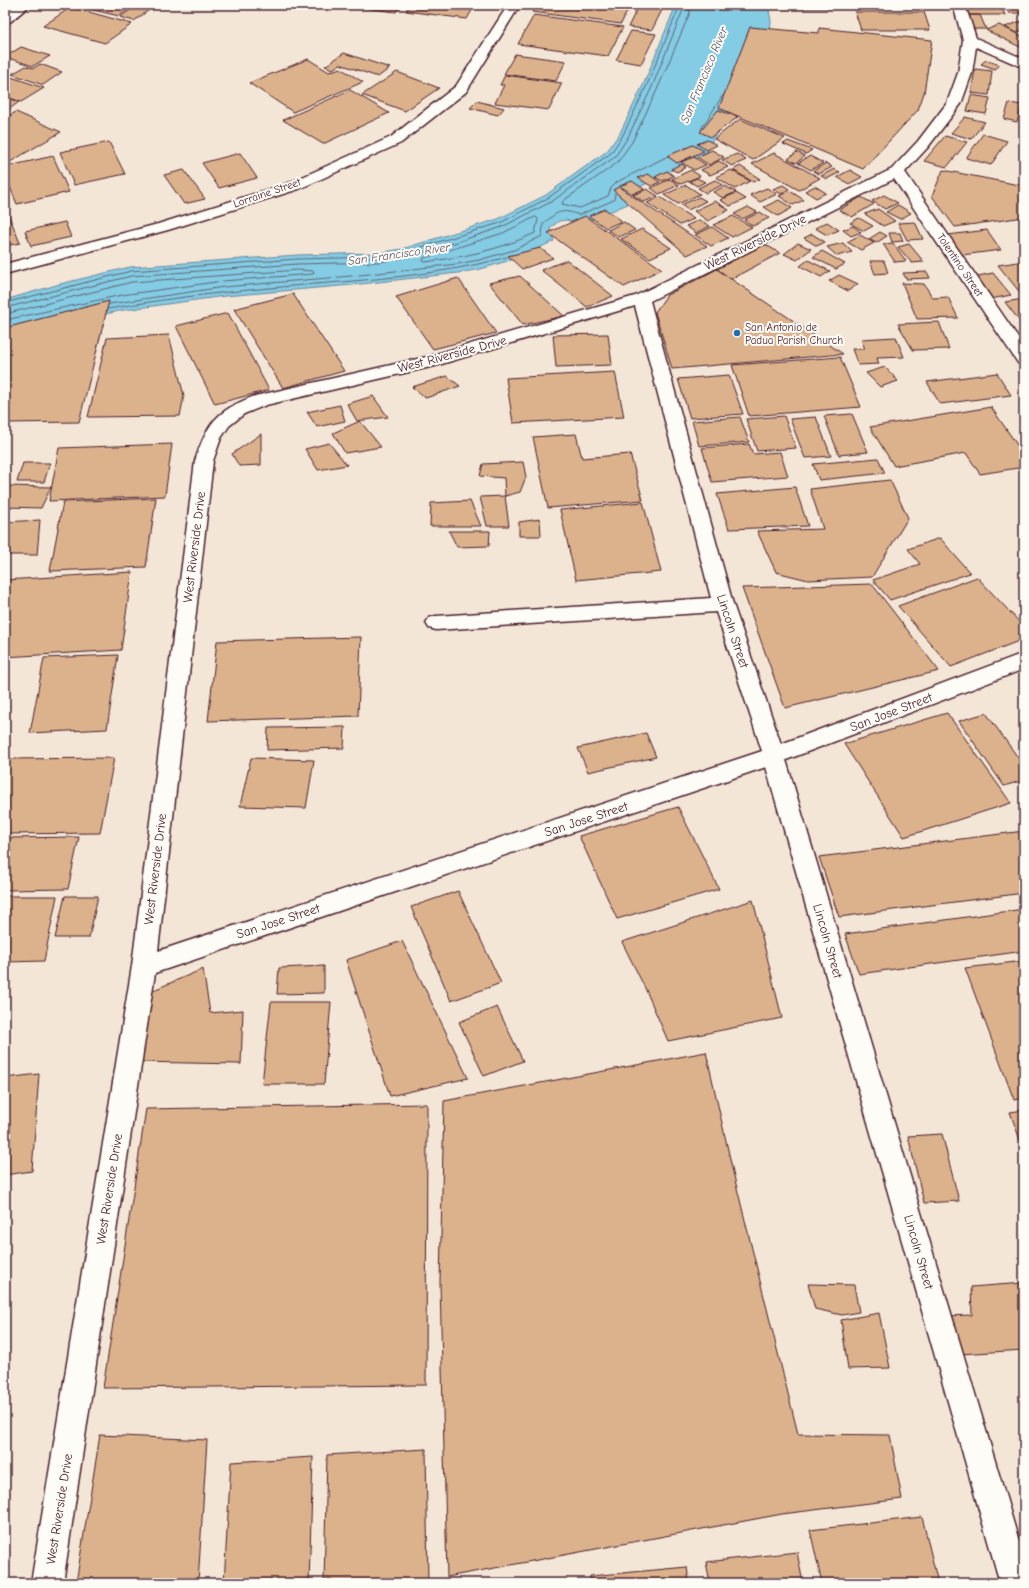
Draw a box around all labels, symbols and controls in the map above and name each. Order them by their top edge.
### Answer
water label: San Francisco River [677,24,731,125]
street label: Lorraine Street [231,175,303,211]
street label: West Riverside Drive [701,210,809,273]
street label: Tolentino Street [934,231,986,300]
water label: San Francisco River [347,240,452,268]
place label: San Antonio de Padua Parish Church [745,321,843,347]
marker: San Antonio de Padua Parish Church [732,328,742,338]
street label: West Riverside Drive [396,332,508,376]
street label: West Riverside Drive [180,490,208,603]
street label: Lincoln Street [714,592,752,671]
street label: San Jose Street [848,689,935,735]
street label: San Jose Street [542,798,631,840]
street label: West Riverside Drive [141,812,169,925]
street label: San Jose Street [234,900,323,942]
street label: Lincoln Street [810,902,846,981]
street label: West Riverside Drive [93,1132,125,1245]
street label: Lincoln Street [901,1213,937,1292]
street label: West Riverside Drive [43,1452,75,1565]

